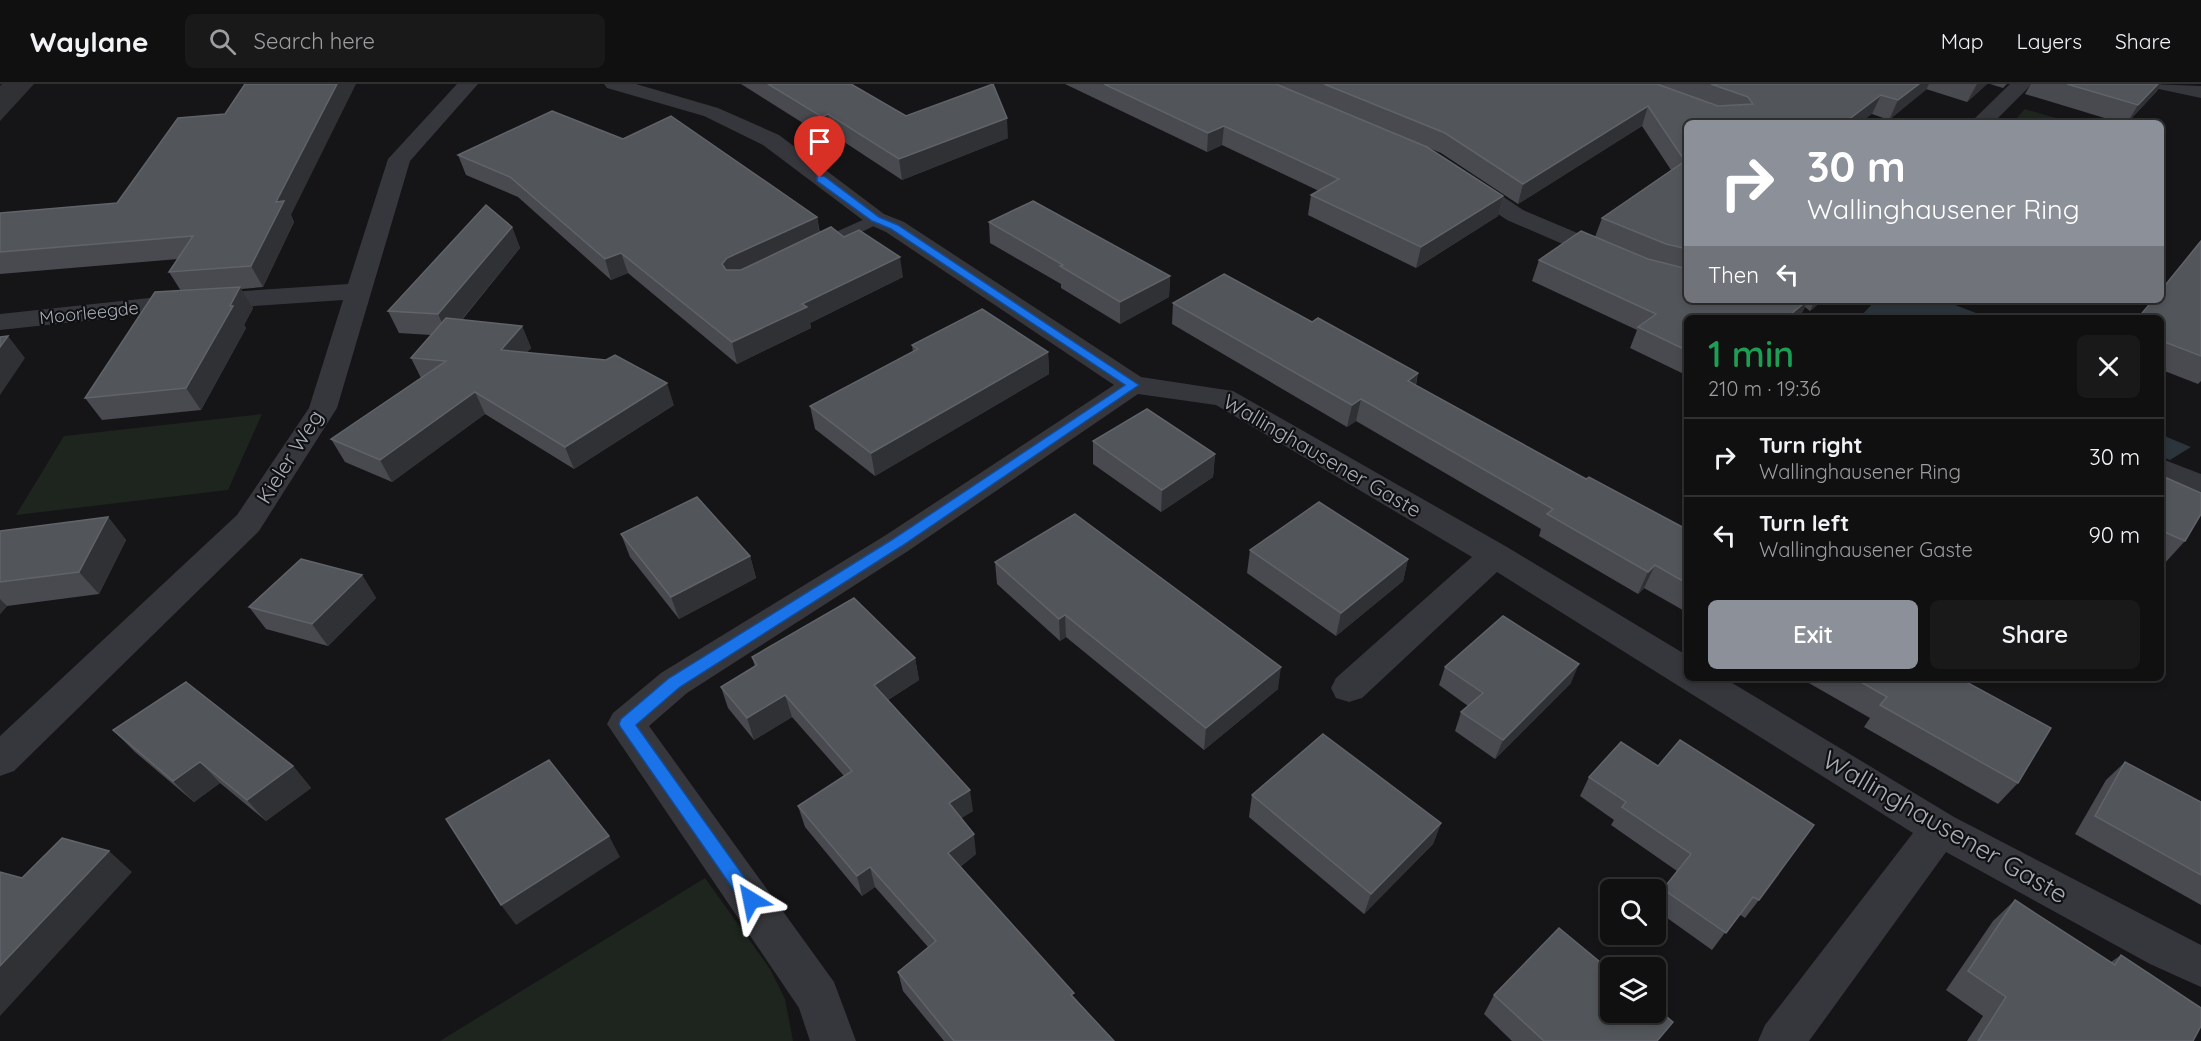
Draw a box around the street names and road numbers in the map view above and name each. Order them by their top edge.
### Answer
street label: Moorleegde [38,296,140,329]
street label: Wallinghausener Gaste [1219,388,1426,523]
street label: Kieler Weg [250,405,328,508]
street label: Wallinghausener Gaste [1817,743,2074,910]

